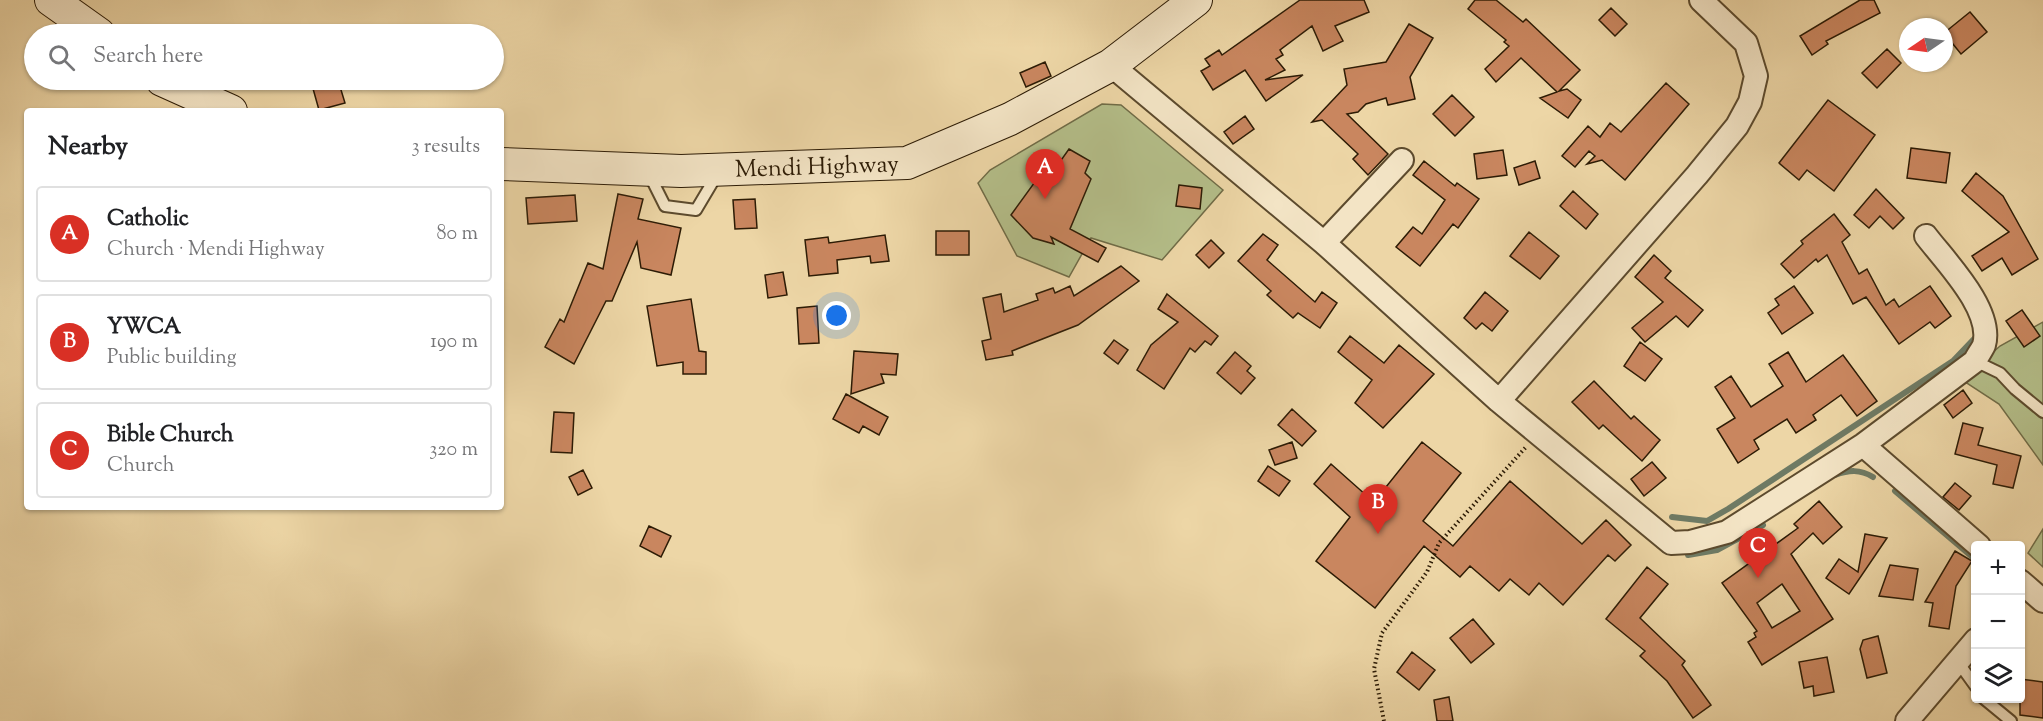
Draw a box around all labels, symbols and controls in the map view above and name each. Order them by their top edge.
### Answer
north arrow [1899,18,1953,72]
search box [24,24,504,90]
icon: search [45,41,78,74]
text: Search here [93,41,203,73]
text: Nearby [48,129,128,166]
text: 3 results [411,133,480,162]
street label: Mendi Highway [734,148,900,188]
pin: A [1026,150,1064,199]
text: Catholic [107,204,189,236]
text: A [61,220,78,249]
text: 80 m [437,220,478,249]
text: Church · Mendi Highway [107,236,325,265]
your location [822,301,851,330]
text: YWCA [107,312,181,344]
text: B [63,328,76,357]
text: 190 m [430,328,478,357]
text: Public building [107,344,237,373]
text: Bible Church [107,420,234,452]
text: C [61,436,78,465]
text: 320 m [429,436,478,465]
text: Church [107,452,174,481]
pin: B [1358,484,1398,534]
pin: C [1738,528,1778,578]
map controls [1971,541,2025,703]
button: + [1971,541,2025,595]
button: − [1971,595,2025,649]
button: layers [1971,649,2025,703]

